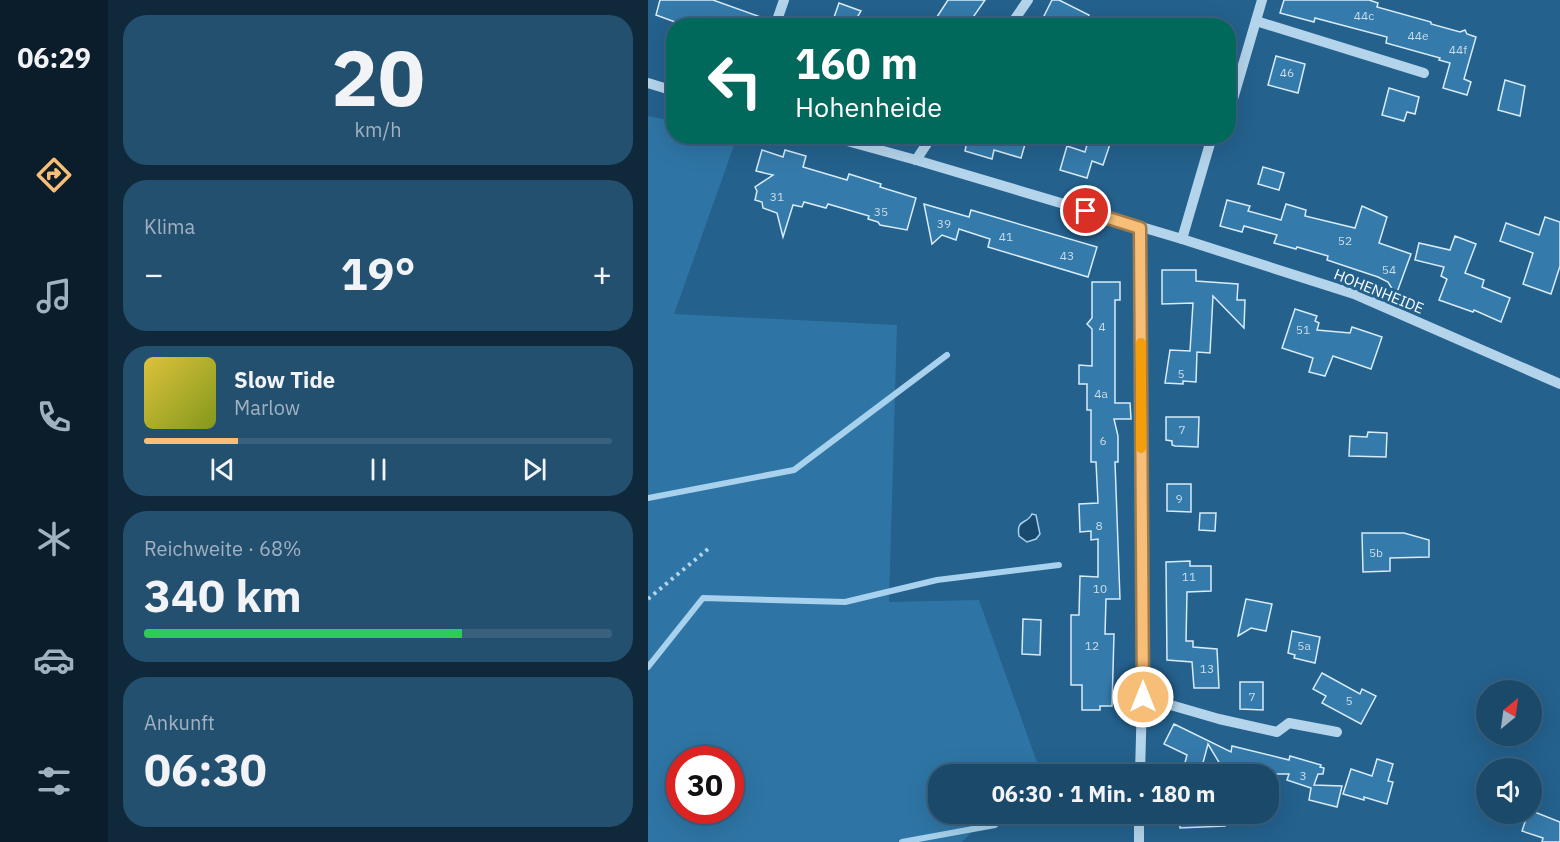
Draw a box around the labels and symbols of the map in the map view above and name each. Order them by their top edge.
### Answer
house number: 44c [1354,8,1374,23]
house number: 44e [1408,28,1429,43]
house number: 44f [1449,42,1467,57]
house number: 46 [1280,65,1294,80]
pin [1060,185,1111,236]
house number: 31 [770,189,784,204]
house number: 35 [874,204,888,219]
house number: 39 [937,216,951,231]
house number: 41 [999,229,1013,244]
house number: 52 [1338,233,1352,248]
house number: 43 [1060,248,1074,263]
house number: 54 [1382,262,1396,277]
street label: HOHENHEIDE [1331,264,1427,318]
house number: 4 [1098,319,1106,334]
house number: 51 [1296,322,1310,337]
house number: 5 [1177,366,1185,381]
house number: 4a [1094,386,1108,401]
house number: 7 [1178,422,1186,437]
house number: 6 [1099,433,1107,448]
house number: 9 [1175,491,1183,506]
house number: 8 [1095,518,1103,533]
house number: 5b [1369,545,1383,560]
house number: 11 [1182,569,1196,584]
house number: 10 [1093,581,1107,596]
house number: 12 [1085,638,1099,653]
house number: 5a [1297,638,1311,653]
house number: 13 [1200,661,1214,676]
position arrow [1111,665,1175,729]
north arrow [1476,680,1542,746]
house number: 7 [1248,689,1256,704]
house number: 5 [1345,693,1353,708]
speed limit sign: 30 [666,746,744,824]
house number: 3 [1299,768,1307,783]

